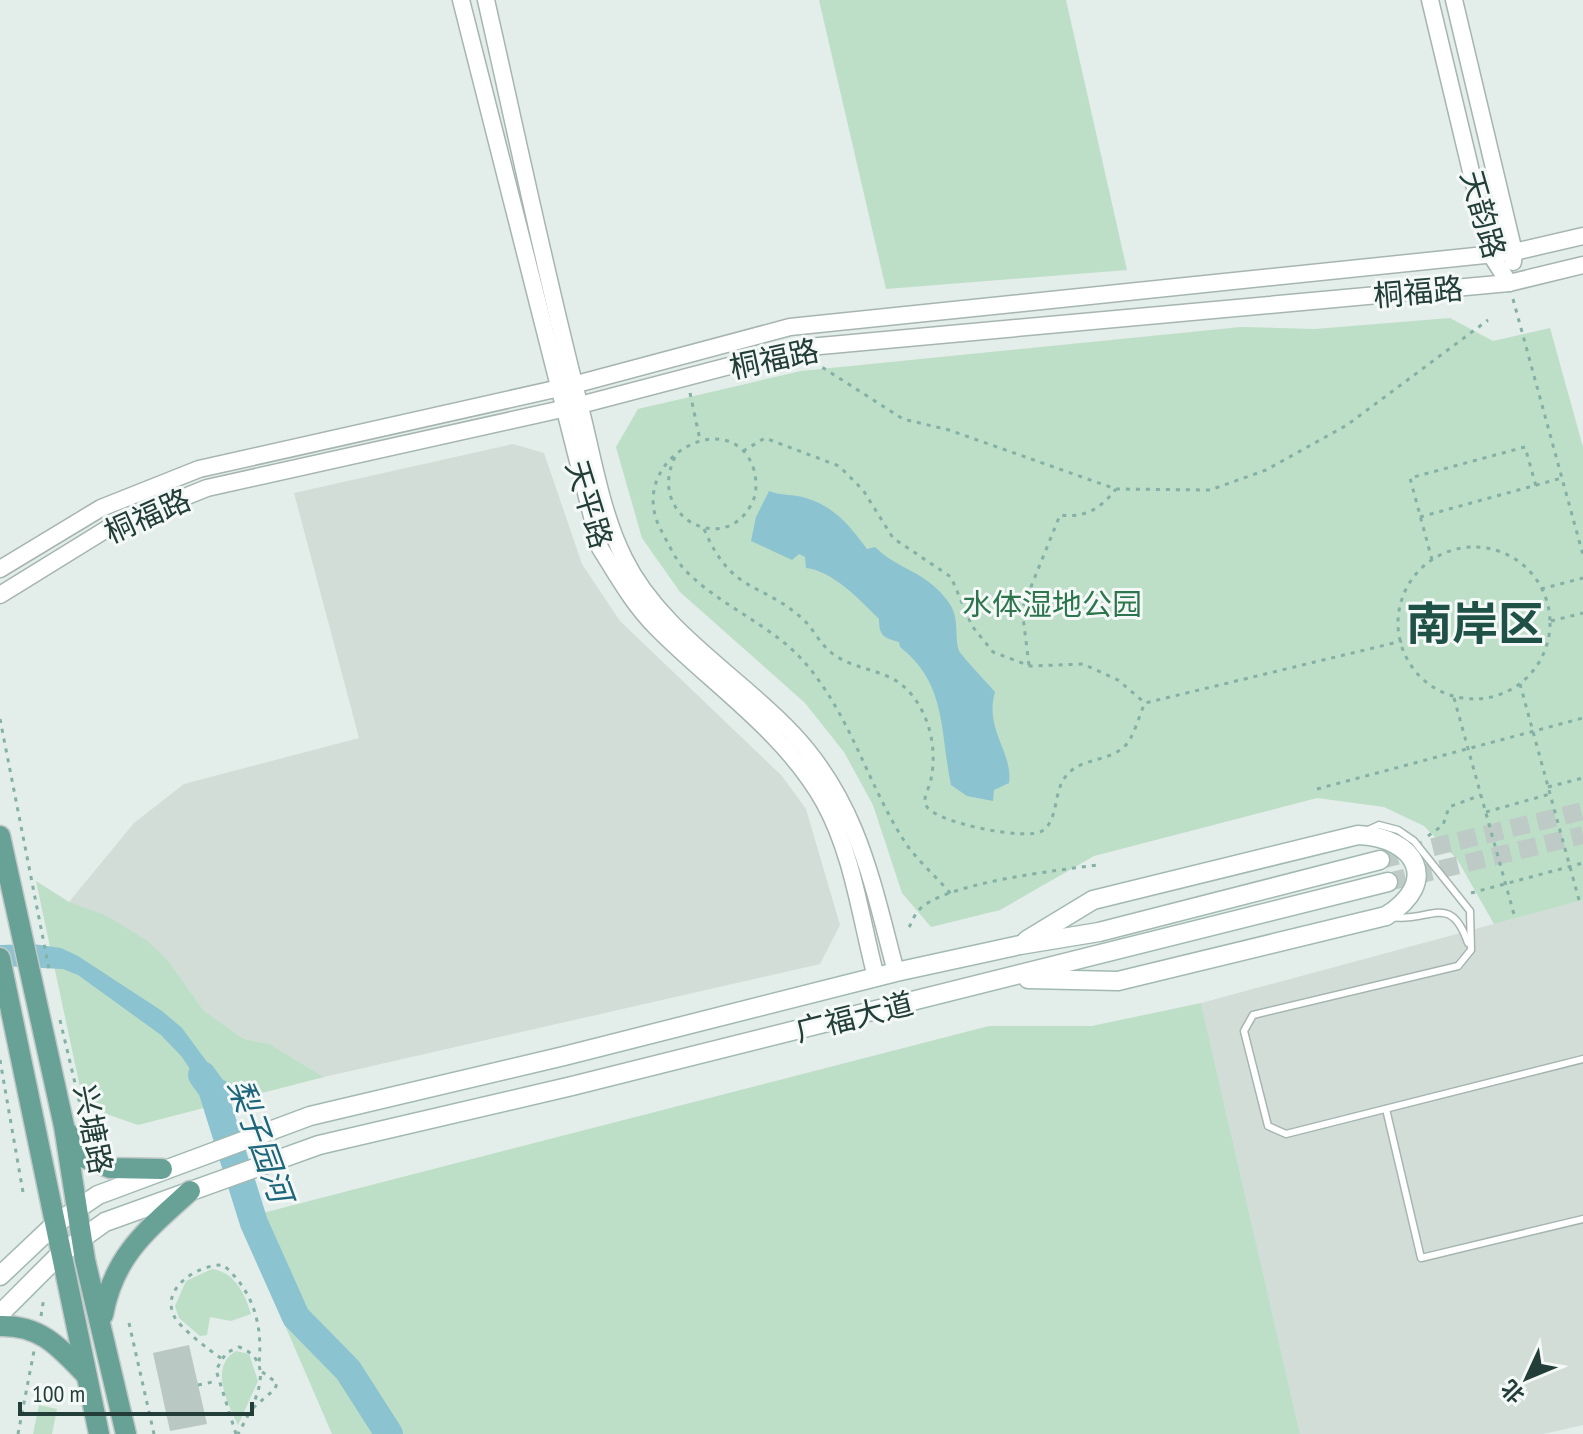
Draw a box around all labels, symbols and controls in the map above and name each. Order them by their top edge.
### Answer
street label: 天韵路 [1453,165,1515,263]
street label: 桐福路 [1371,268,1465,314]
street label: 桐福路 [726,330,822,386]
street label: 天平路 [558,455,622,553]
street label: 桐福路 [98,479,196,551]
park label: 水体湿地公园 [962,584,1142,623]
district label: 南岸区 [1406,593,1544,653]
street label: 广福大道 [791,983,917,1049]
water label: 梨子园河 [219,1073,305,1213]
street label: 兴塘路 [66,1081,122,1177]
north arrow [1487,1338,1567,1418]
scale bar [20,1366,252,1416]
text: 北 [1495,1374,1530,1410]
text: 100 m [32,1378,85,1409]

